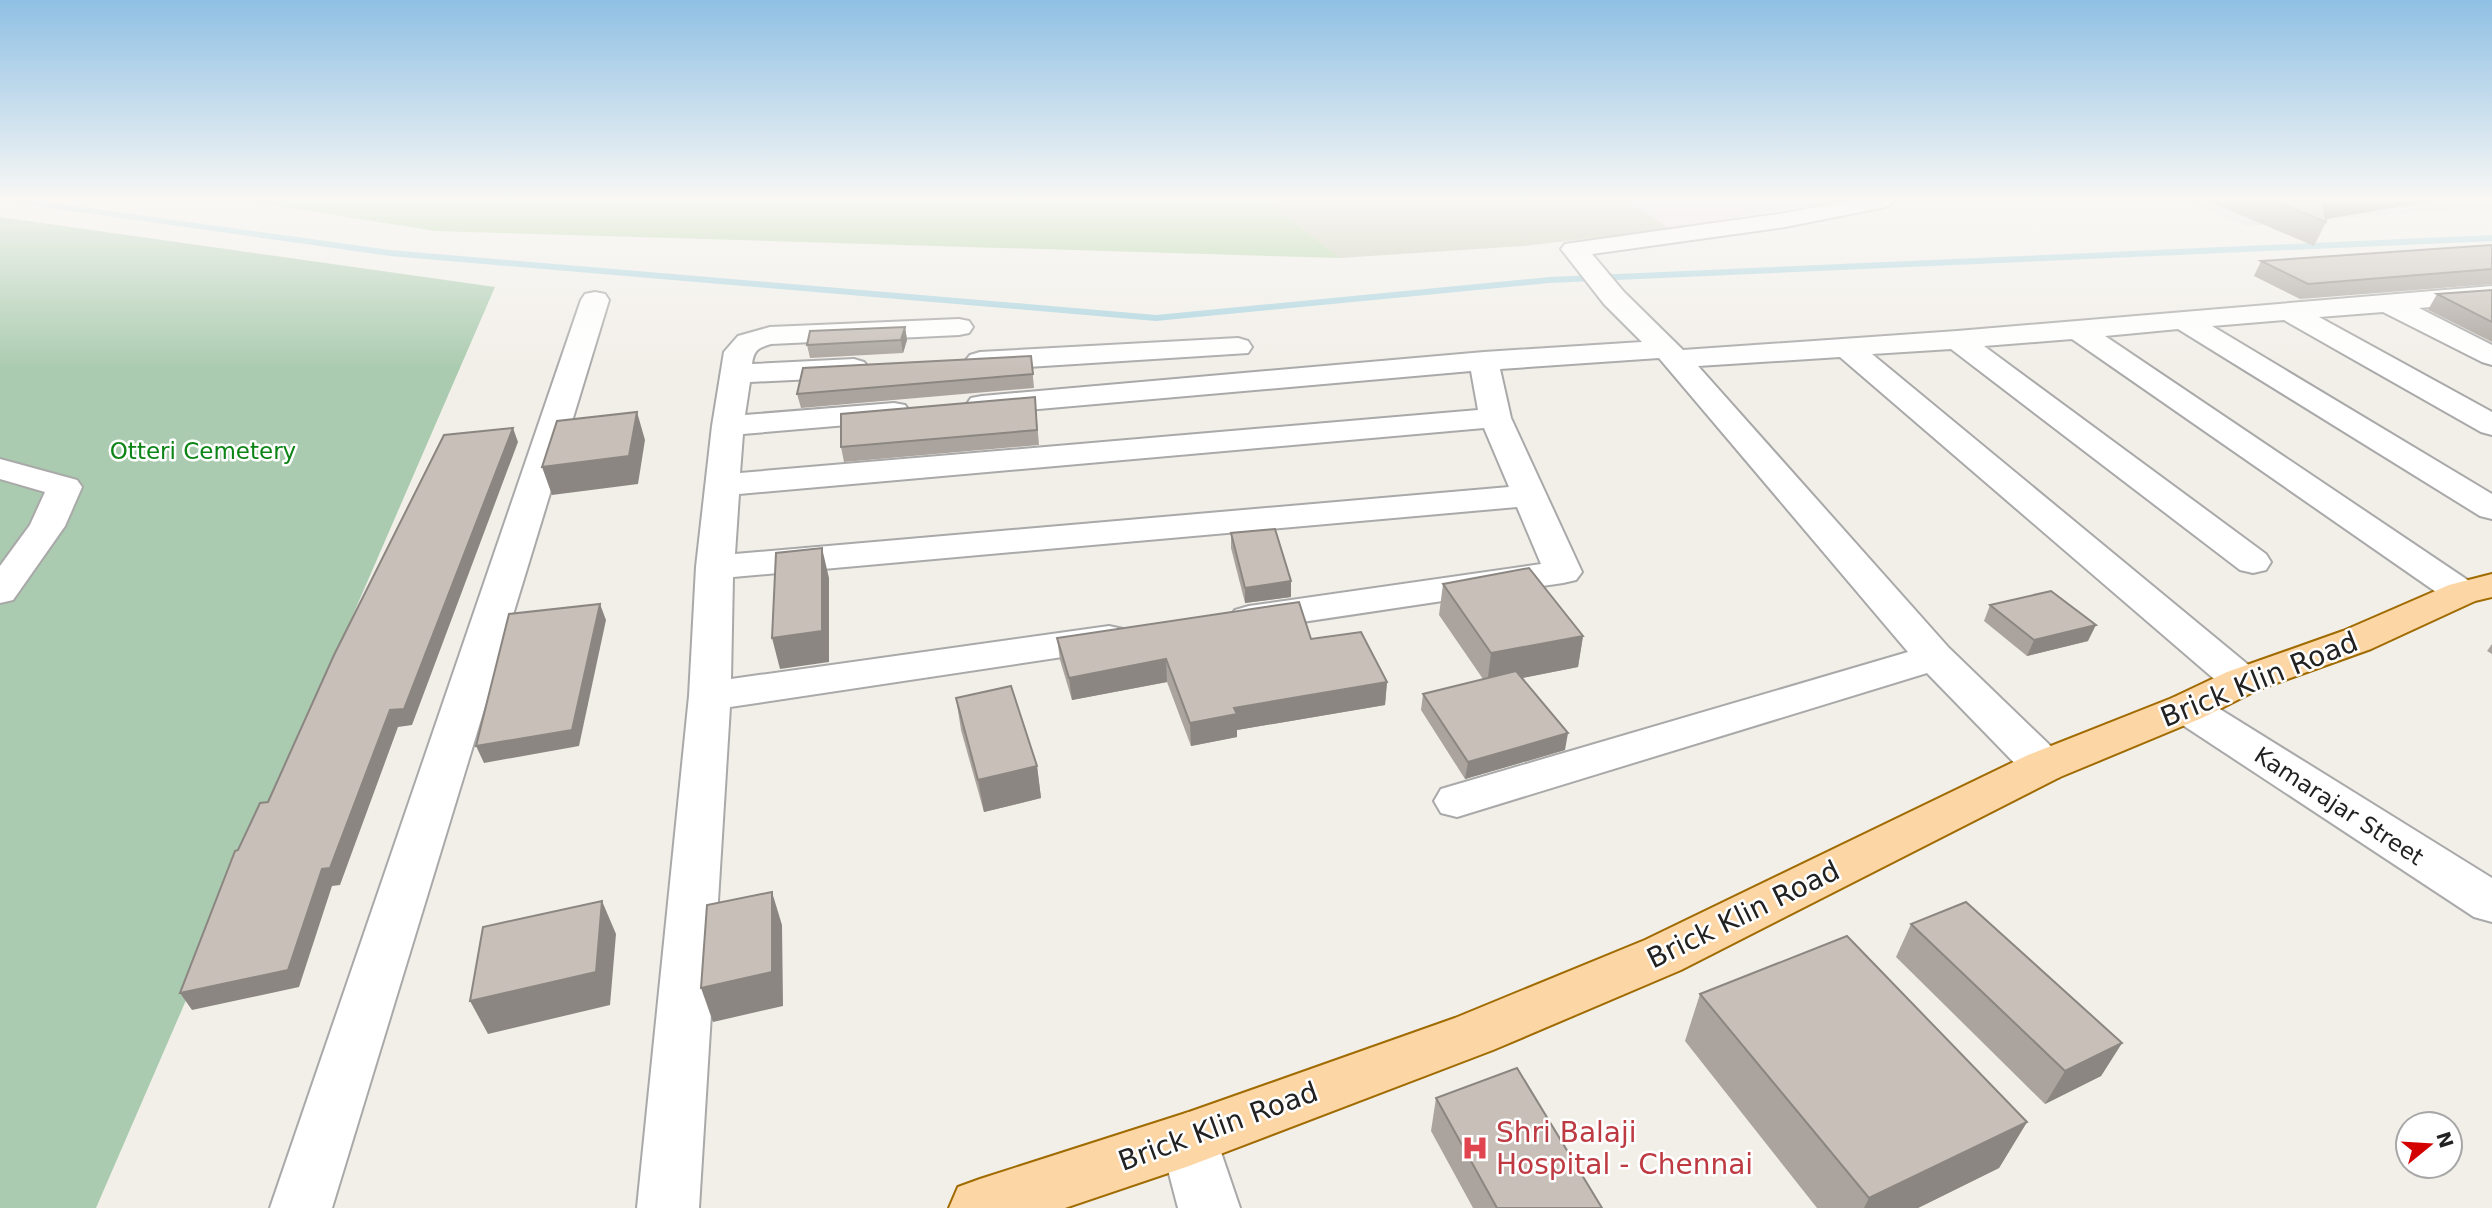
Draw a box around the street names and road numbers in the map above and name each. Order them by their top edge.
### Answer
street label: Brick Klin Road [2156,625,2363,734]
street label: Kamarajar Street [2250,742,2428,870]
street label: Brick Klin Road [1642,854,1845,975]
street label: Brick Klin Road [1114,1075,1322,1178]

